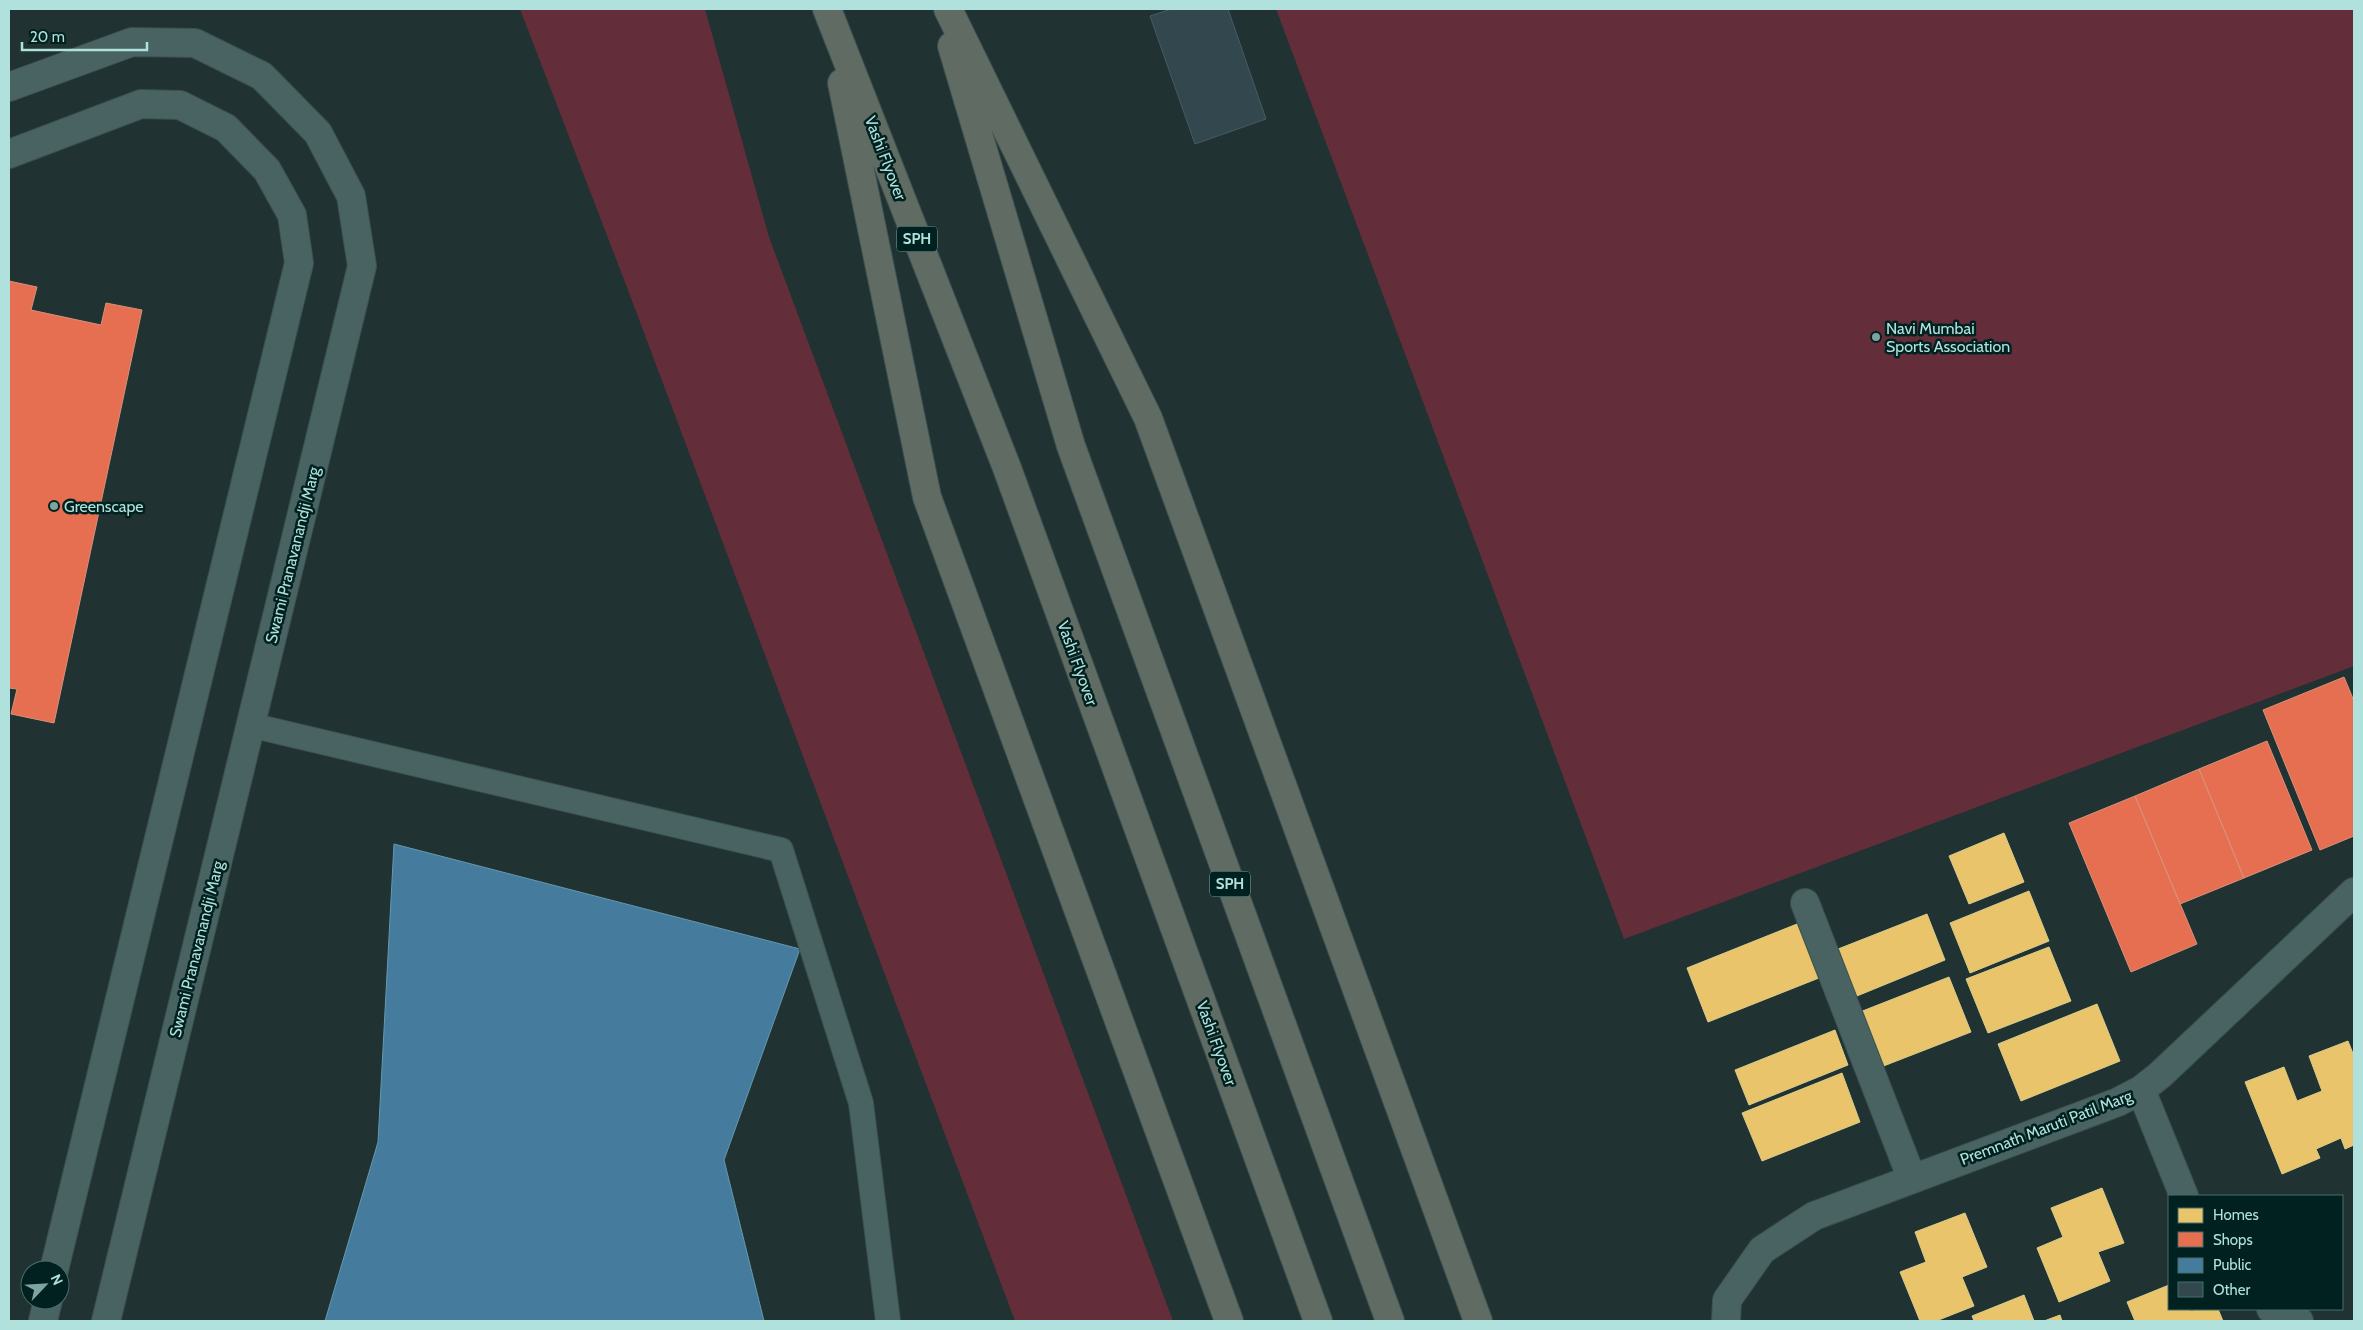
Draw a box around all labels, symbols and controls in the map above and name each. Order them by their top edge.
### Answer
scale bar [22,20,148,52]
text: 20 m [30,28,65,46]
street label: Vashi Flyover [861,113,911,204]
road number: SPH [897,226,937,252]
place label: Navi Mumbai Sports Association [1886,319,2010,356]
marker: Navi Mumbai Sports Association [1870,331,1882,343]
street label: Swami Pranavanandji Marg [261,464,324,645]
place label: Greenscape [64,497,144,516]
marker: Greenscape [48,500,60,512]
street label: Vashi Flyover [1053,618,1102,709]
street label: Swami Pranavanandji Marg [165,858,228,1039]
road number: SPH [1210,872,1250,896]
street label: Vashi Flyover [1192,998,1241,1089]
street label: Premnath Maruti Patil Marg [1957,1085,2136,1169]
legend [2168,1195,2343,1310]
text: Homes [2213,1206,2259,1224]
text: Shops [2213,1231,2253,1249]
text: Public [2213,1256,2251,1274]
north arrow [20,1260,70,1310]
text: N [47,1271,67,1288]
text: Other [2213,1281,2250,1299]

